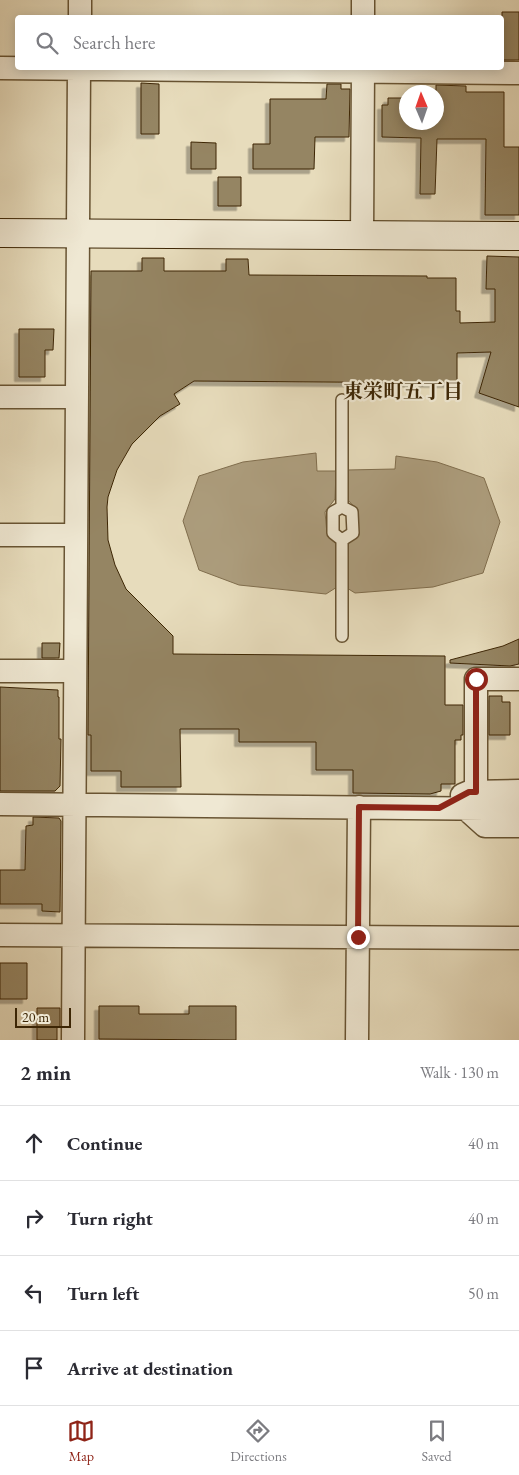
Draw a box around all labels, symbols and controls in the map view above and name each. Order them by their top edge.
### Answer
search box [15,15,504,70]
icon: search [33,29,61,57]
text: Search here [73,30,155,55]
north arrow [399,85,444,130]
district label: 東栄町五丁目 [343,378,463,404]
route start [465,668,488,691]
route end [347,926,370,949]
scale bar [15,1005,71,1028]
text: 20 m [22,1008,49,1026]
text: 2 min [20,1059,71,1086]
text: Walk · 130 m [420,1062,499,1083]
icon: ahead [20,1129,48,1157]
text: Continue [67,1131,142,1156]
text: 40 m [468,1133,499,1154]
icon: right [20,1204,48,1232]
text: Turn right [67,1206,153,1231]
text: 40 m [468,1208,499,1229]
icon: left [20,1279,48,1307]
text: Turn left [67,1281,139,1306]
text: 50 m [468,1283,499,1304]
icon: arrive [20,1354,48,1382]
text: Arrive at destination [67,1356,233,1381]
tab: Map [67,1417,95,1465]
tab: Directions [230,1417,287,1465]
tab: Saved [422,1417,452,1465]

